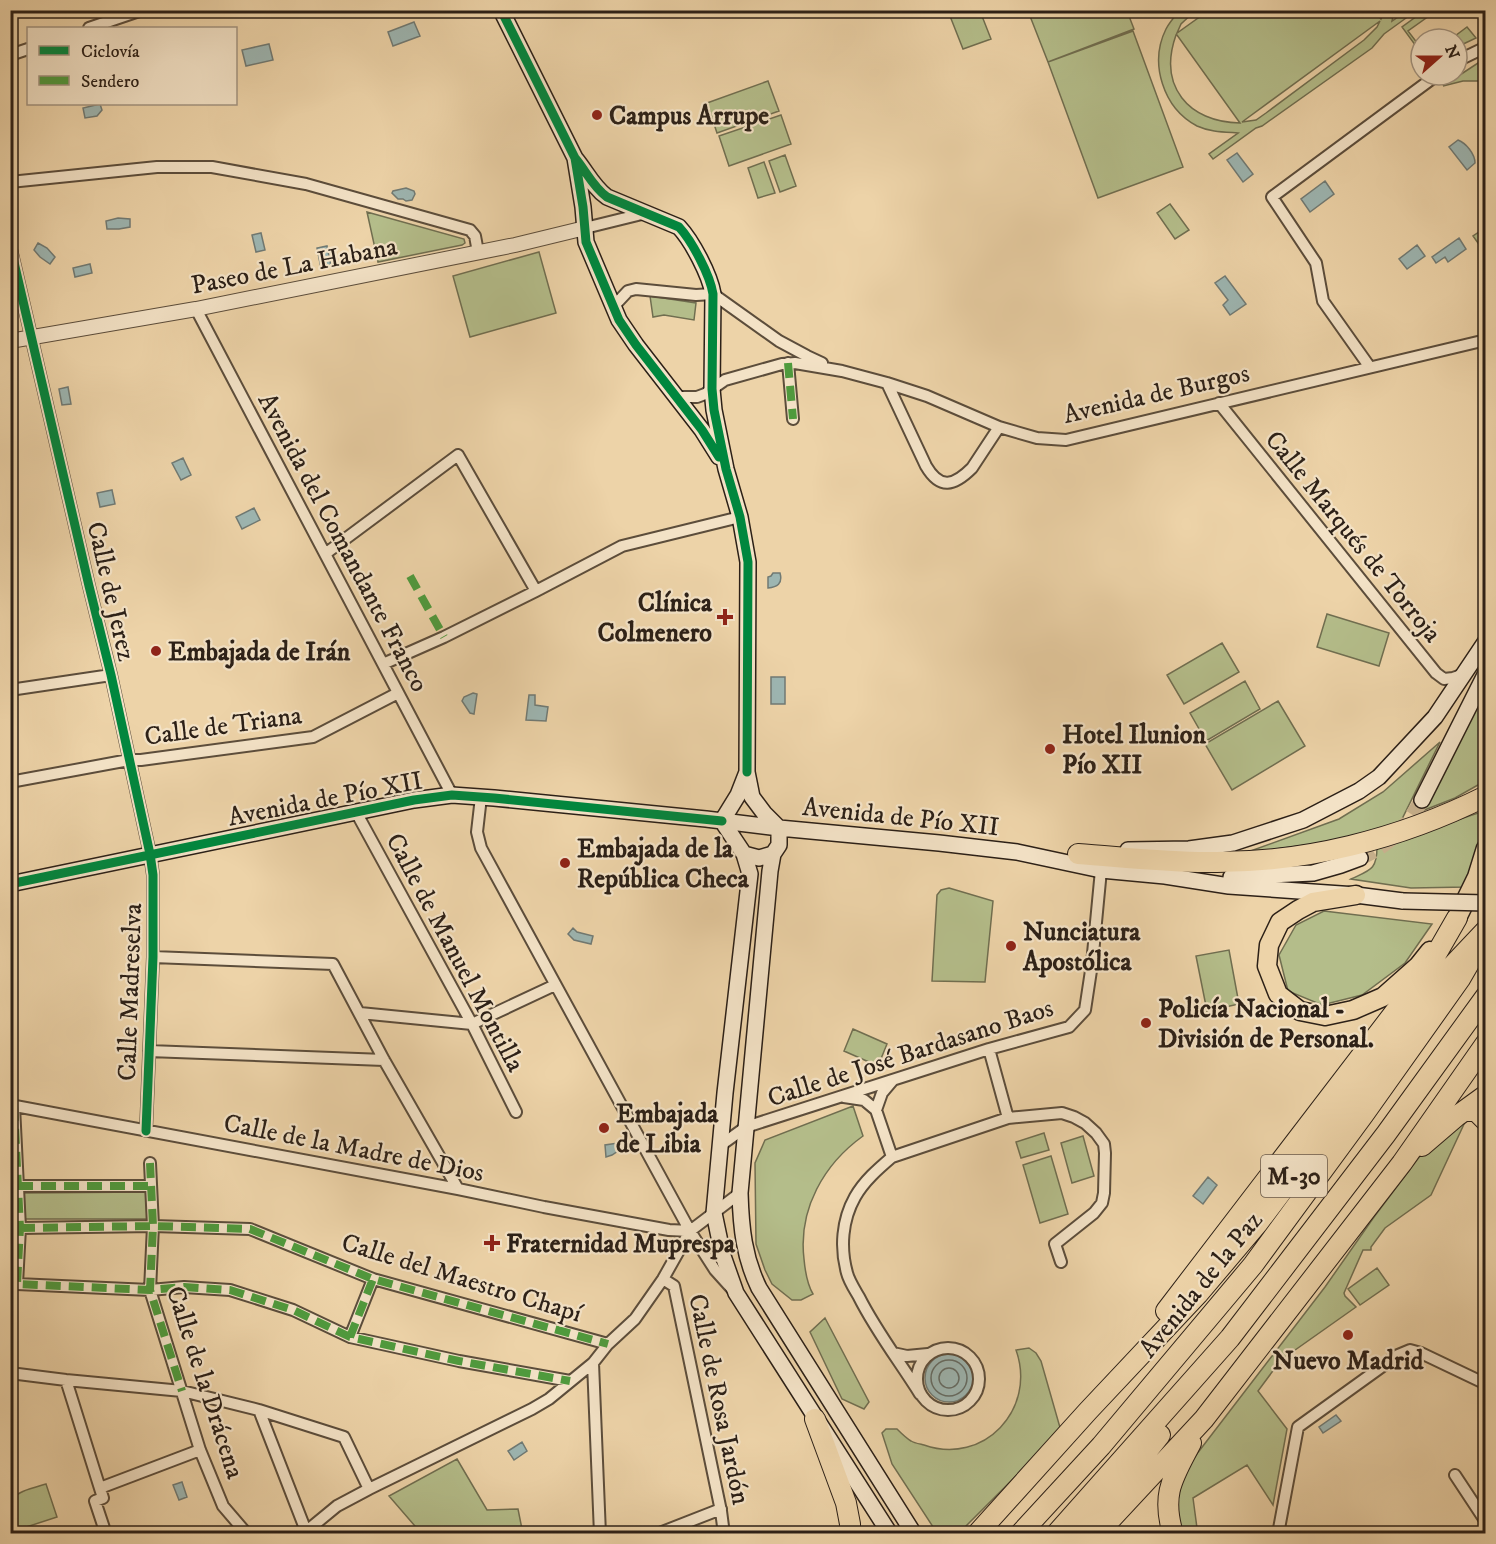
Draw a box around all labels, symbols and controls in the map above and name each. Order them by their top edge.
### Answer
legend [27,27,237,105]
north arrow [1409,27,1469,87]
text: Ciclovía [81,41,140,63]
text: N [1440,42,1464,62]
text: Sendero [81,71,139,93]
place label: Campus Arrupe [609,100,769,133]
marker: Campus Arrupe [590,108,604,122]
street label: Paseo de La Habana [188,230,400,303]
street label: Avenida de Burgos [1060,357,1253,432]
street label: Avenida del Comandante Franco [250,387,436,698]
street label: Calle Marqués de Torroja [1257,424,1448,650]
street label: Calle de Jerez [79,518,143,664]
place label: Clínica Colmenero [598,587,713,650]
marker: Clínica Colmenero [716,608,734,626]
place label: Embajada de Irán [168,636,351,669]
marker: Embajada de Irán [149,644,163,658]
street label: Calle de Triana [142,699,304,754]
place label: Hotel Ilunion Pío XII [1062,719,1206,782]
marker: Hotel Ilunion Pío XII [1043,742,1057,756]
street label: Avenida de Pío XII [225,764,425,835]
street label: Avenida de Pío XII [801,791,1001,844]
street label: Calle de Manuel Montilla [378,828,532,1078]
place label: Embajada de la República Checa [577,833,750,896]
marker: Embajada de la República Checa [558,856,572,870]
street label: Calle Madreselva [111,903,150,1082]
place label: Nunciatura Apostólica [1022,916,1141,979]
marker: Nunciatura Apostólica [1004,939,1018,953]
street label: Calle de José Bardasano Baos [763,992,1057,1115]
place label: Policía Nacional - División de Personal. [1158,993,1374,1056]
marker: Policía Nacional - División de Personal. [1139,1016,1153,1030]
place label: Embajada de Libia [616,1098,719,1161]
street label: Calle de la Madre de Dios [221,1107,487,1190]
marker: Embajada de Libia [597,1121,611,1135]
road number: M-30 [1261,1155,1327,1197]
street label: Avenida de la Paz [1132,1205,1270,1365]
street label: Calle del Maestro Chapí [337,1226,587,1331]
place label: Fraternidad Muprespa [506,1228,736,1261]
marker: Fraternidad Muprespa [483,1234,501,1252]
street label: Calle de la Drácena [158,1282,251,1483]
street label: Calle de Rosa Jardón [680,1291,757,1508]
marker: Nuevo Madrid [1341,1328,1355,1342]
place label: Nuevo Madrid [1273,1345,1424,1378]

